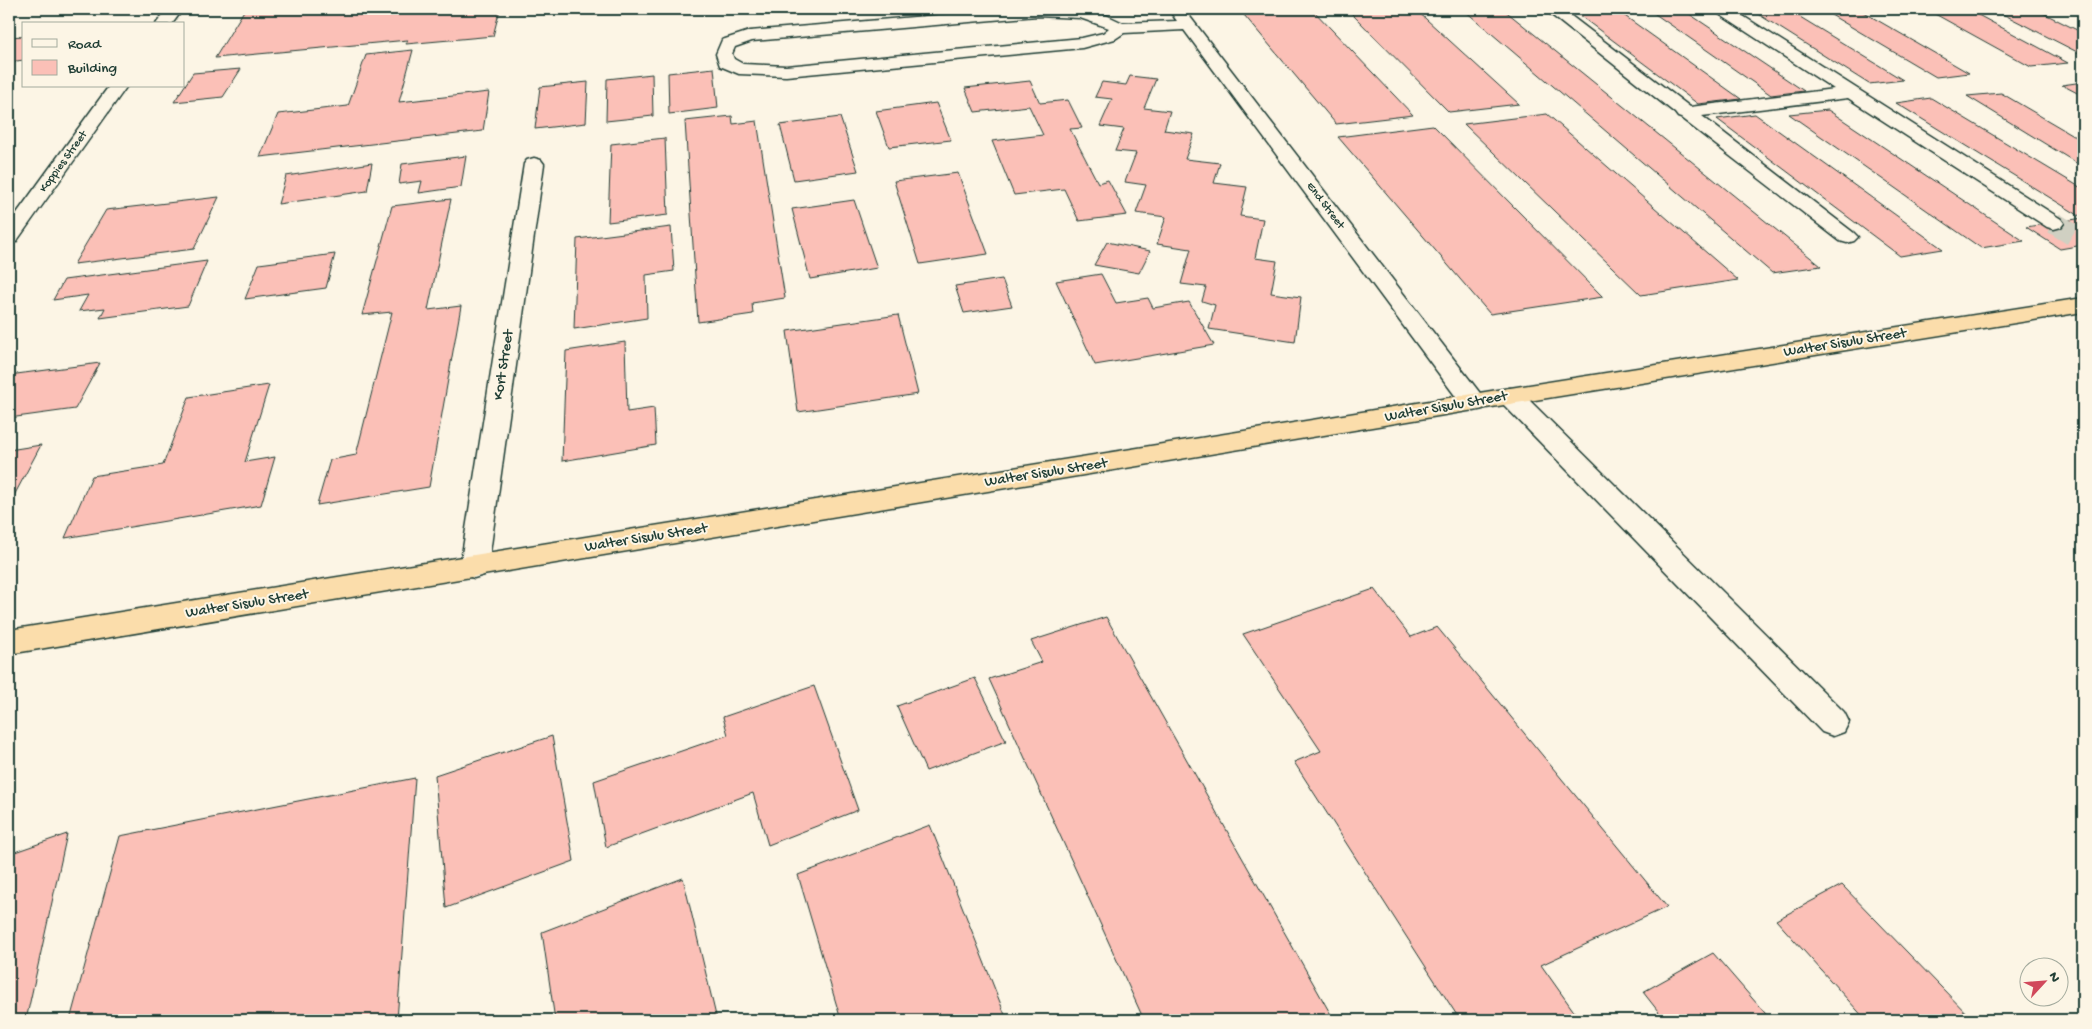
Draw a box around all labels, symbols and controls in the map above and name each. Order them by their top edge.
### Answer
legend [22,22,185,88]
text: Road [68,36,102,54]
text: Building [67,60,117,78]
street label: Koppies Street [37,128,92,196]
street label: End Street [1303,180,1348,233]
street label: Walter Sisulu Street [1782,324,1909,362]
street label: Kort Street [490,327,519,401]
street label: Walter Sisulu Street [1383,387,1510,427]
street label: Walter Sisulu Street [983,454,1110,492]
street label: Walter Sisulu Street [583,519,710,557]
street label: Walter Sisulu Street [184,585,311,623]
north arrow [2020,956,2070,1006]
text: N [2044,970,2063,985]

